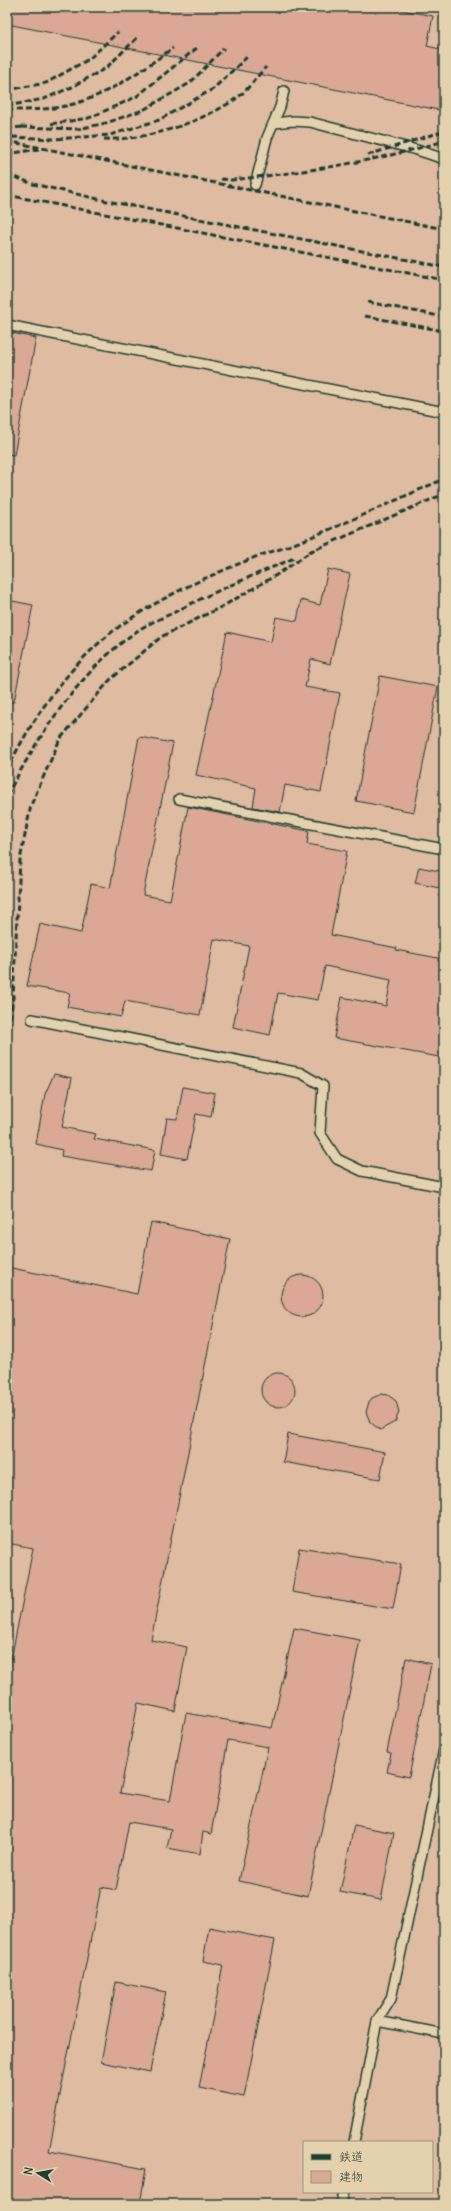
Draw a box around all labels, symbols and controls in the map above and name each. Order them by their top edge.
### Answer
legend [303,2141,433,2193]
text: 鉄道 [339,2149,363,2164]
north arrow [18,2153,58,2193]
text: N [21,2166,36,2176]
text: 建物 [339,2169,363,2184]

